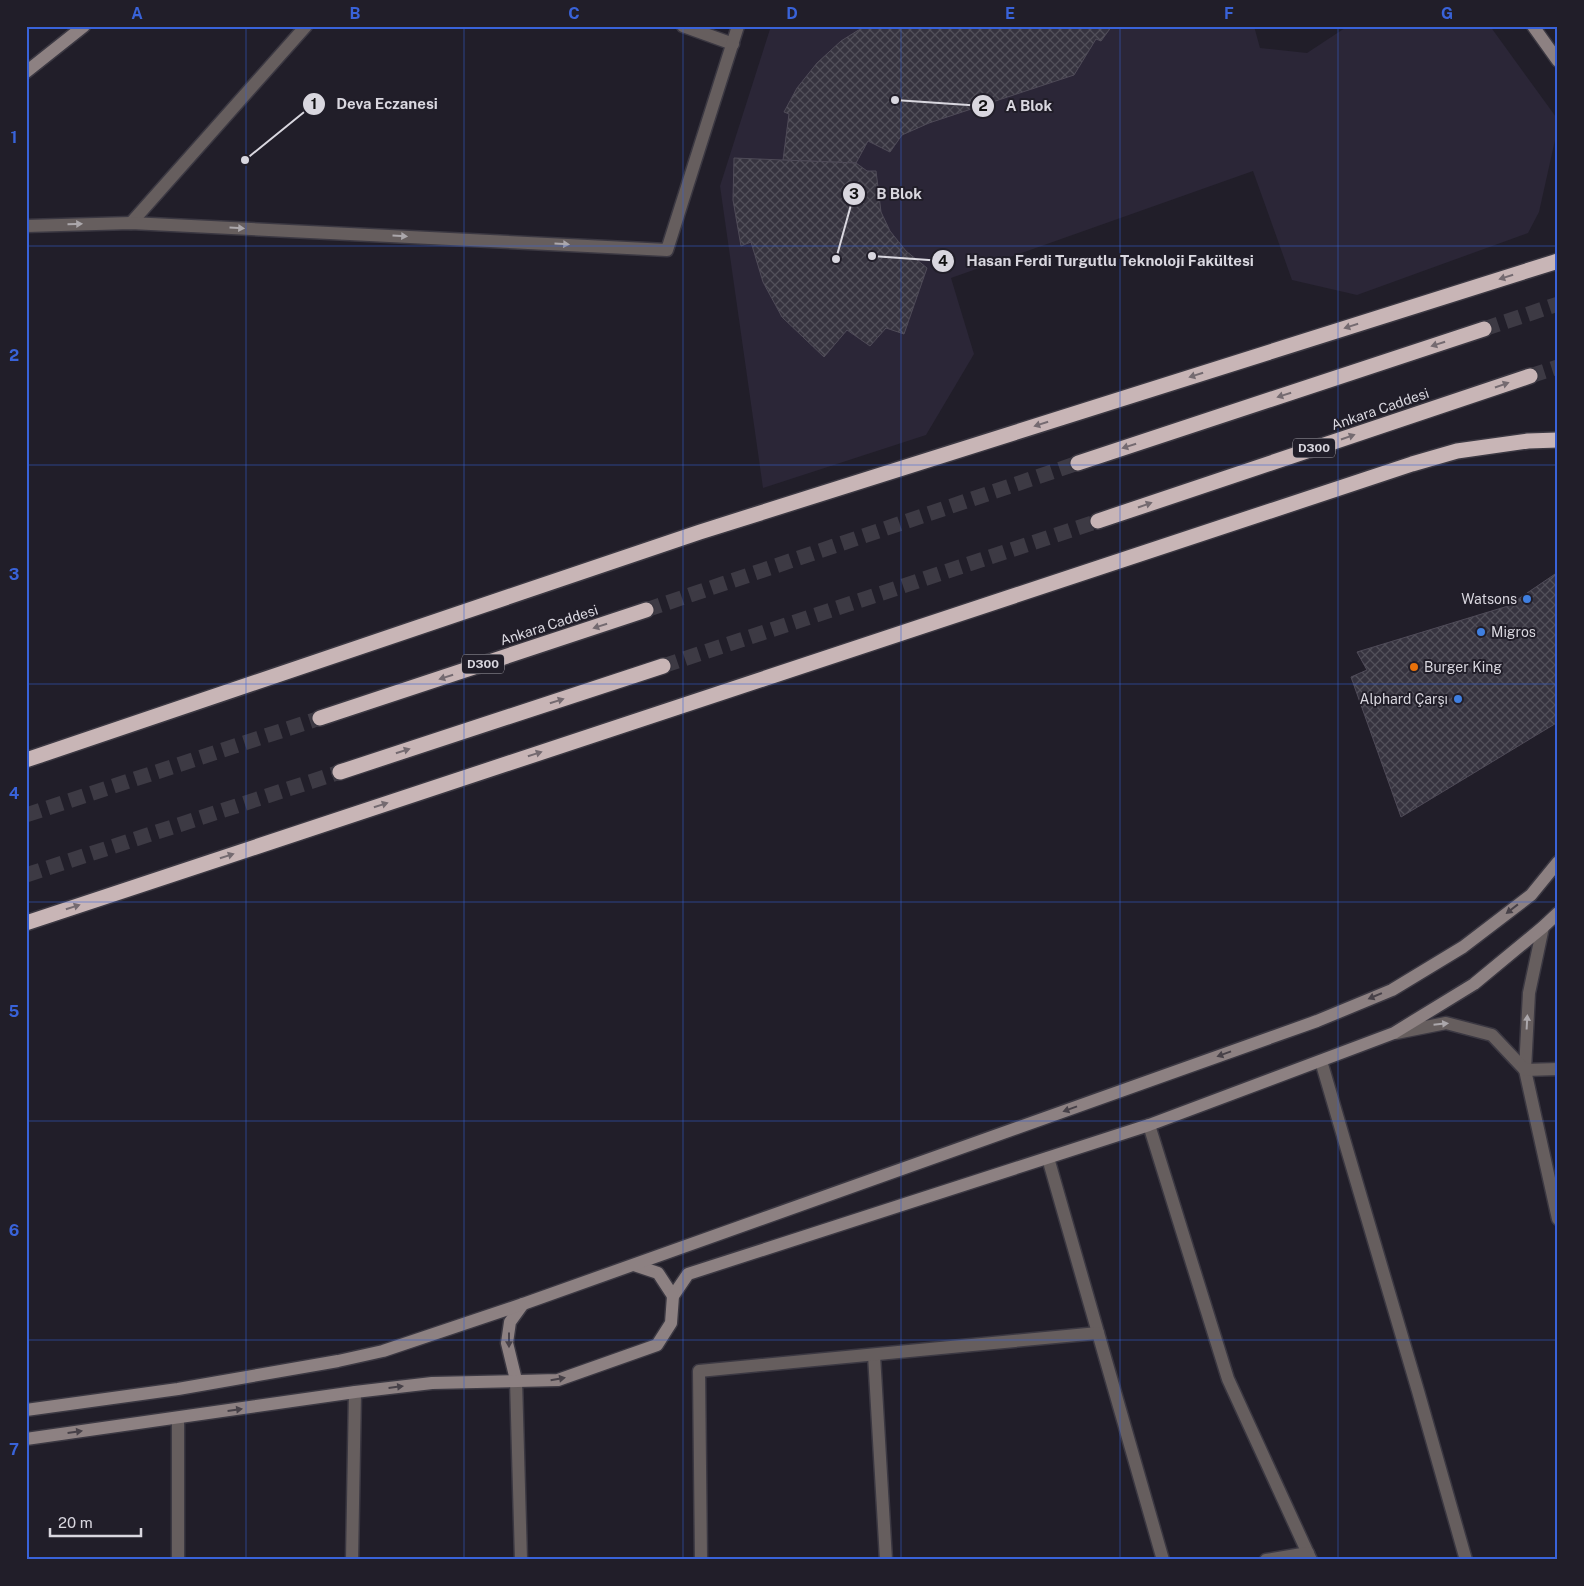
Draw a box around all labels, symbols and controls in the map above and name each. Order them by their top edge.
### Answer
text: A [131,4,143,23]
text: B [350,4,361,23]
text: C [568,4,580,23]
text: D [786,4,798,23]
text: E [1005,4,1015,23]
text: F [1224,4,1234,23]
text: G [1441,4,1453,23]
callout: Deva Eczanesi [302,89,448,119]
callout: A Blok [971,91,1062,121]
text: 1 [311,95,317,112]
text: Deva Eczanesi [336,95,438,112]
text: 2 [978,97,988,114]
text: A Blok [1006,97,1052,114]
text: 1 [11,128,17,147]
callout: B Blok [841,179,932,209]
text: 3 [849,185,859,202]
text: B Blok [876,185,922,202]
one-way arrow [67,220,83,228]
one-way arrow [230,225,246,233]
one-way arrow [392,233,408,241]
one-way arrow [554,241,570,249]
callout: Hasan Ferdi Turgutlu Teknoloji Fakültesi [931,246,1264,276]
text: 4 [938,252,948,269]
text: Hasan Ferdi Turgutlu Teknoloji Fakültesi [966,252,1254,269]
one-way arrow [1498,273,1513,281]
one-way arrow [1343,322,1358,330]
one-way arrow [1430,340,1445,348]
text: 2 [9,346,19,365]
one-way arrow [1188,371,1203,379]
one-way arrow [1495,381,1510,389]
street label: Ankara Caddesi [1329,385,1431,433]
one-way arrow [1276,392,1291,399]
one-way arrow [1033,420,1048,428]
one-way arrow [1341,433,1356,440]
road number: D300 [1293,438,1335,458]
one-way arrow [1122,443,1137,450]
one-way arrow [1137,501,1152,509]
text: 3 [9,565,19,584]
place label: Watsons [1461,591,1517,607]
marker: Watsons [1521,593,1533,605]
street label: Ankara Caddesi [498,602,600,648]
one-way arrow [592,622,607,630]
place label: Migros [1491,624,1536,640]
marker: Migros [1475,626,1487,638]
road number: D300 [462,654,504,674]
place label: Burger King [1424,659,1502,675]
marker: Burger King [1408,661,1420,673]
one-way arrow [438,673,453,681]
place label: Alphard Çarşı [1359,691,1448,707]
marker: Alphard Çarşı [1452,693,1464,705]
one-way arrow [550,696,565,704]
one-way arrow [396,747,411,755]
one-way arrow [528,750,543,758]
text: 4 [9,784,20,803]
one-way arrow [374,801,389,809]
one-way arrow [220,852,235,860]
one-way arrow [65,903,80,911]
one-way arrow [1506,904,1519,915]
one-way arrow [1368,993,1382,1001]
text: 5 [9,1002,20,1021]
one-way arrow [1524,1013,1532,1029]
one-way arrow [1434,1020,1450,1028]
one-way arrow [1216,1051,1231,1058]
one-way arrow [1063,1106,1078,1113]
text: 6 [9,1221,19,1240]
one-way arrow [505,1333,513,1349]
one-way arrow [551,1374,567,1382]
one-way arrow [389,1383,405,1391]
one-way arrow [228,1405,244,1413]
one-way arrow [67,1428,83,1436]
text: 7 [9,1440,19,1459]
scale bar [50,1506,141,1538]
text: 20 m [58,1514,93,1531]

